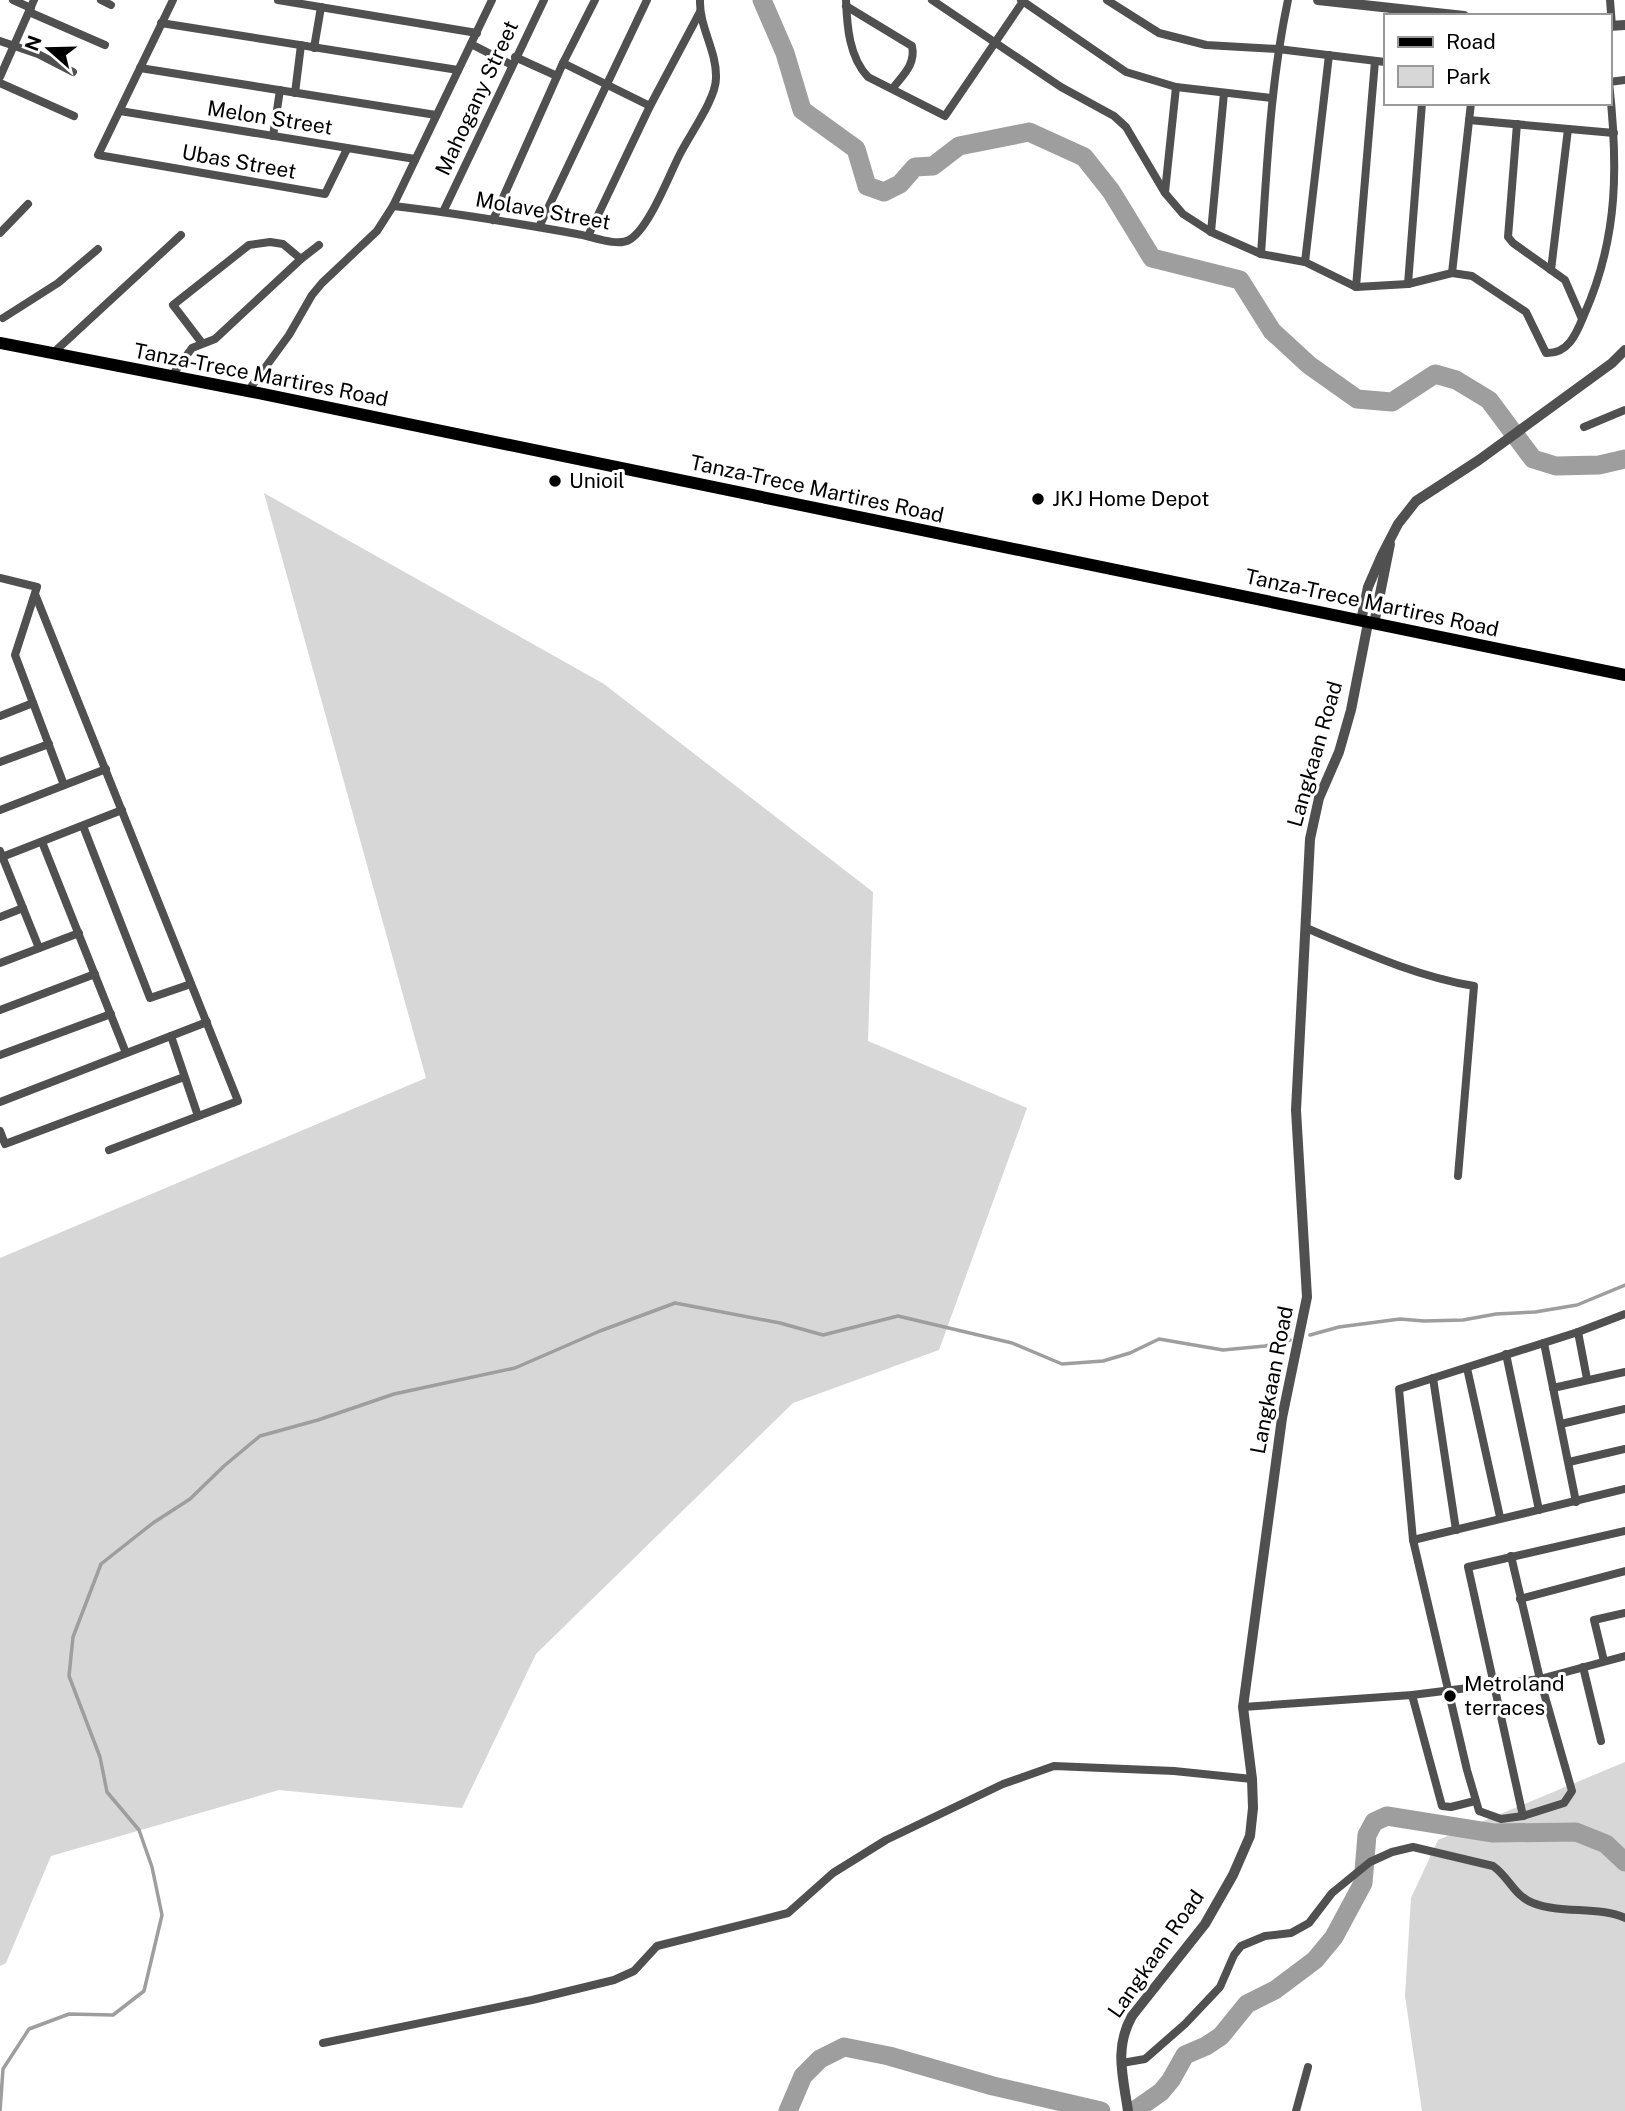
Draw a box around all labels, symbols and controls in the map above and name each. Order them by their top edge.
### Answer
north arrow [14,14,84,84]
legend [1384,14,1611,105]
street label: Mahogany Street [430,16,523,179]
text: Road [1446,29,1496,54]
text: N [20,32,46,54]
text: Park [1446,64,1491,89]
street label: Melon Street [206,95,335,140]
street label: Ubas Street [180,139,298,184]
street label: Molave Street [474,186,612,235]
street label: Tanza-Trece Martires Road [132,338,390,411]
street label: Tanza-Trece Martires Road [688,449,946,528]
place label: Unioil [569,468,625,493]
marker: Unioil [547,473,563,489]
place label: JKJ Home Depot [1052,486,1209,511]
marker: JKJ Home Depot [1030,491,1046,507]
street label: Tanza-Trece Martires Road [1243,563,1501,642]
street label: Langkaan Road [1282,678,1347,830]
street label: Langkaan Road [1245,1304,1298,1456]
place label: Metroland terraces [1464,1671,1564,1720]
marker: Metroland terraces [1442,1688,1458,1704]
street label: Langkaan Road [1102,1885,1209,2022]

